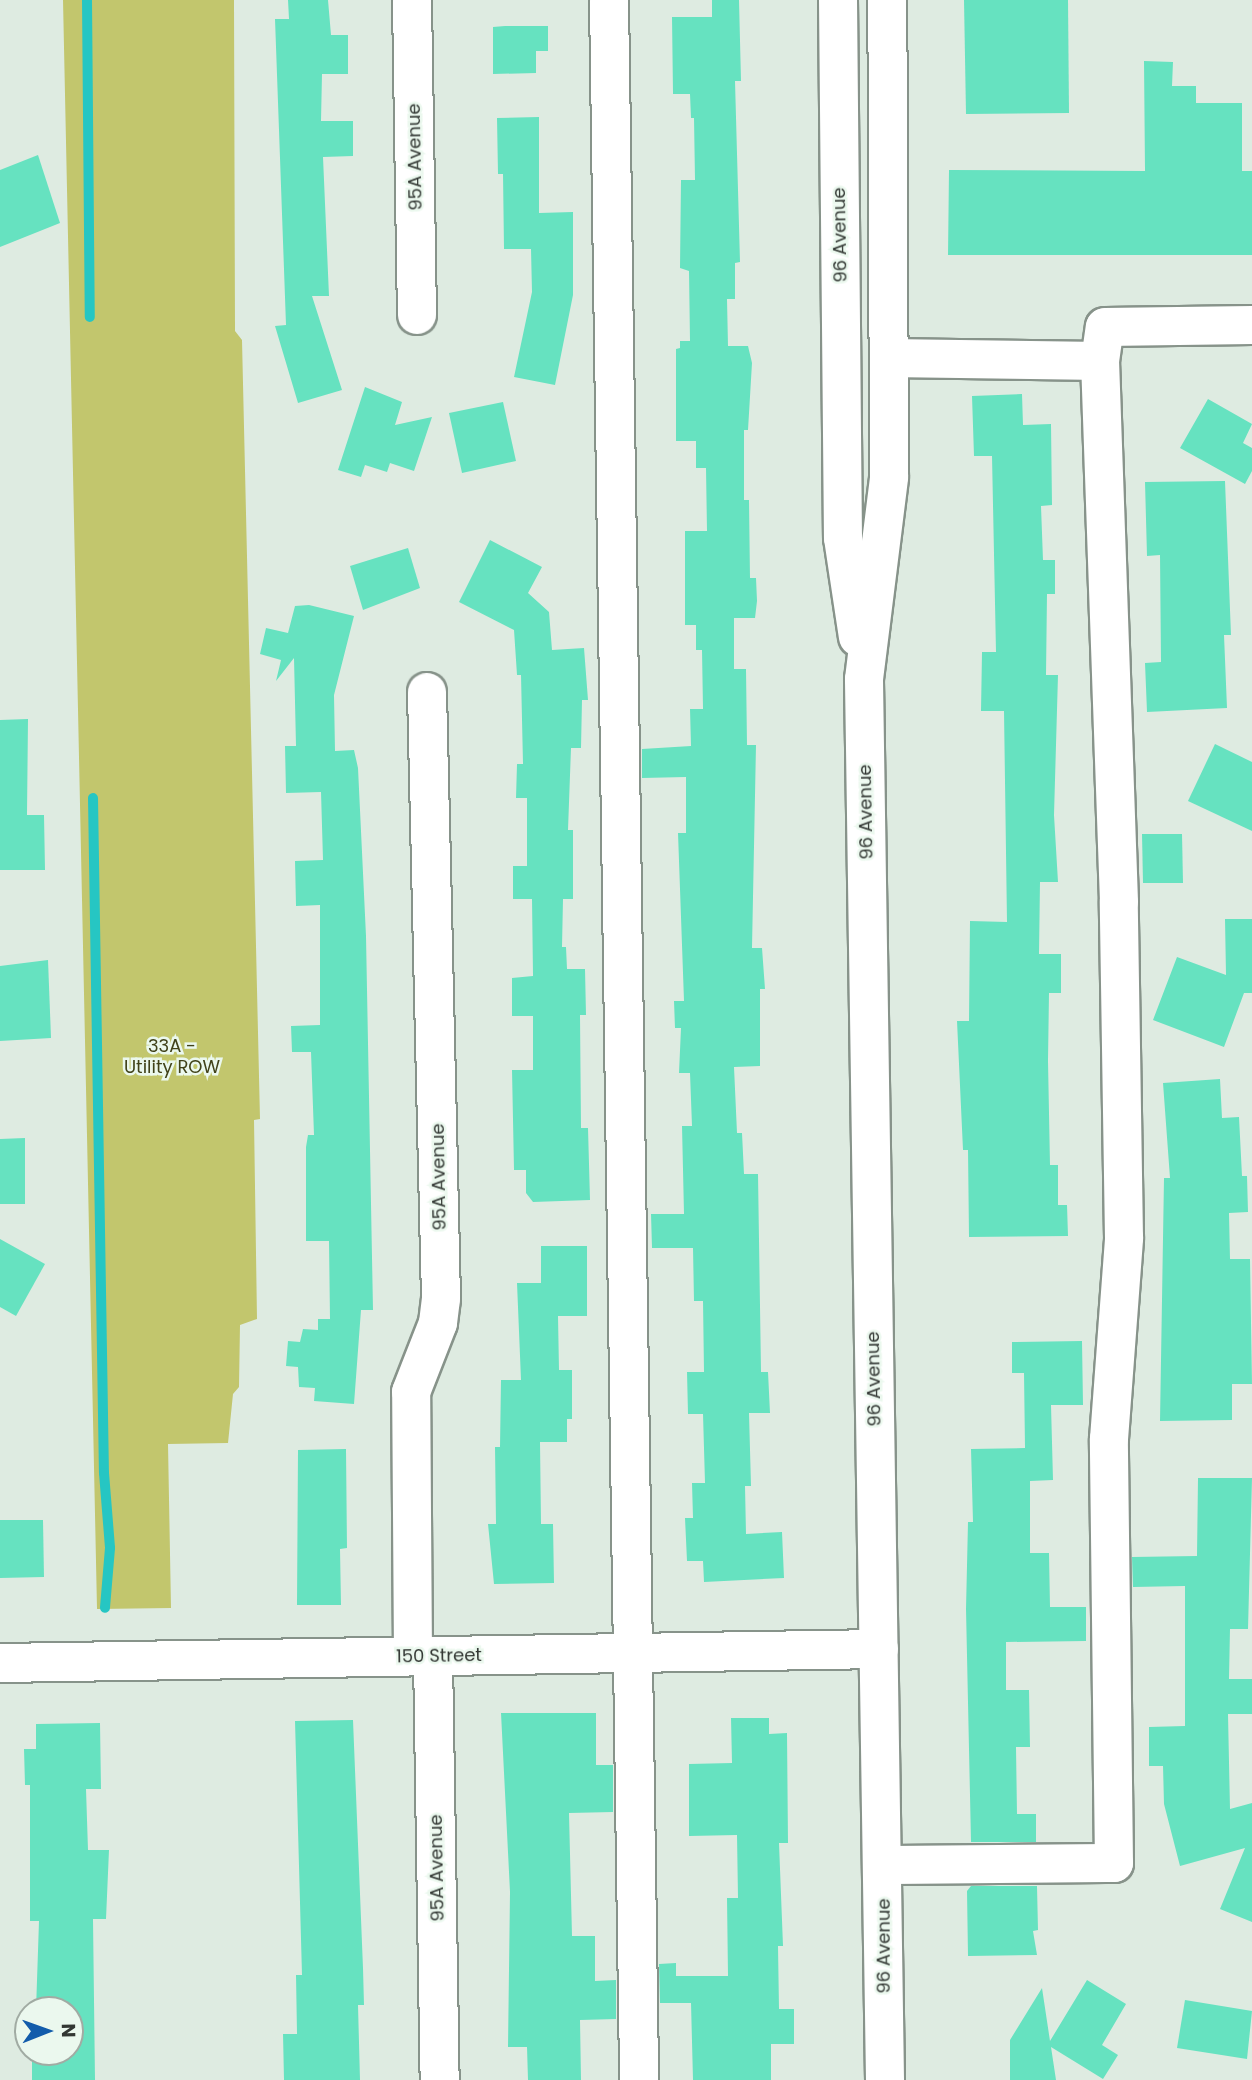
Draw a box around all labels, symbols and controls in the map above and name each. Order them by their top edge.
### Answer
street label: 95A Avenue [403,103,427,211]
street label: 96 Avenue [828,187,852,283]
street label: 96 Avenue [854,764,878,860]
park label: 33A - Utility ROW [124,1036,220,1078]
street label: 95A Avenue [427,1123,451,1231]
street label: 96 Avenue [862,1331,886,1427]
street label: 150 Street [396,1644,482,1668]
street label: 95A Avenue [425,1814,449,1922]
street label: 96 Avenue [873,1898,895,1994]
north arrow [14,1996,84,2066]
text: N [55,2023,82,2038]

